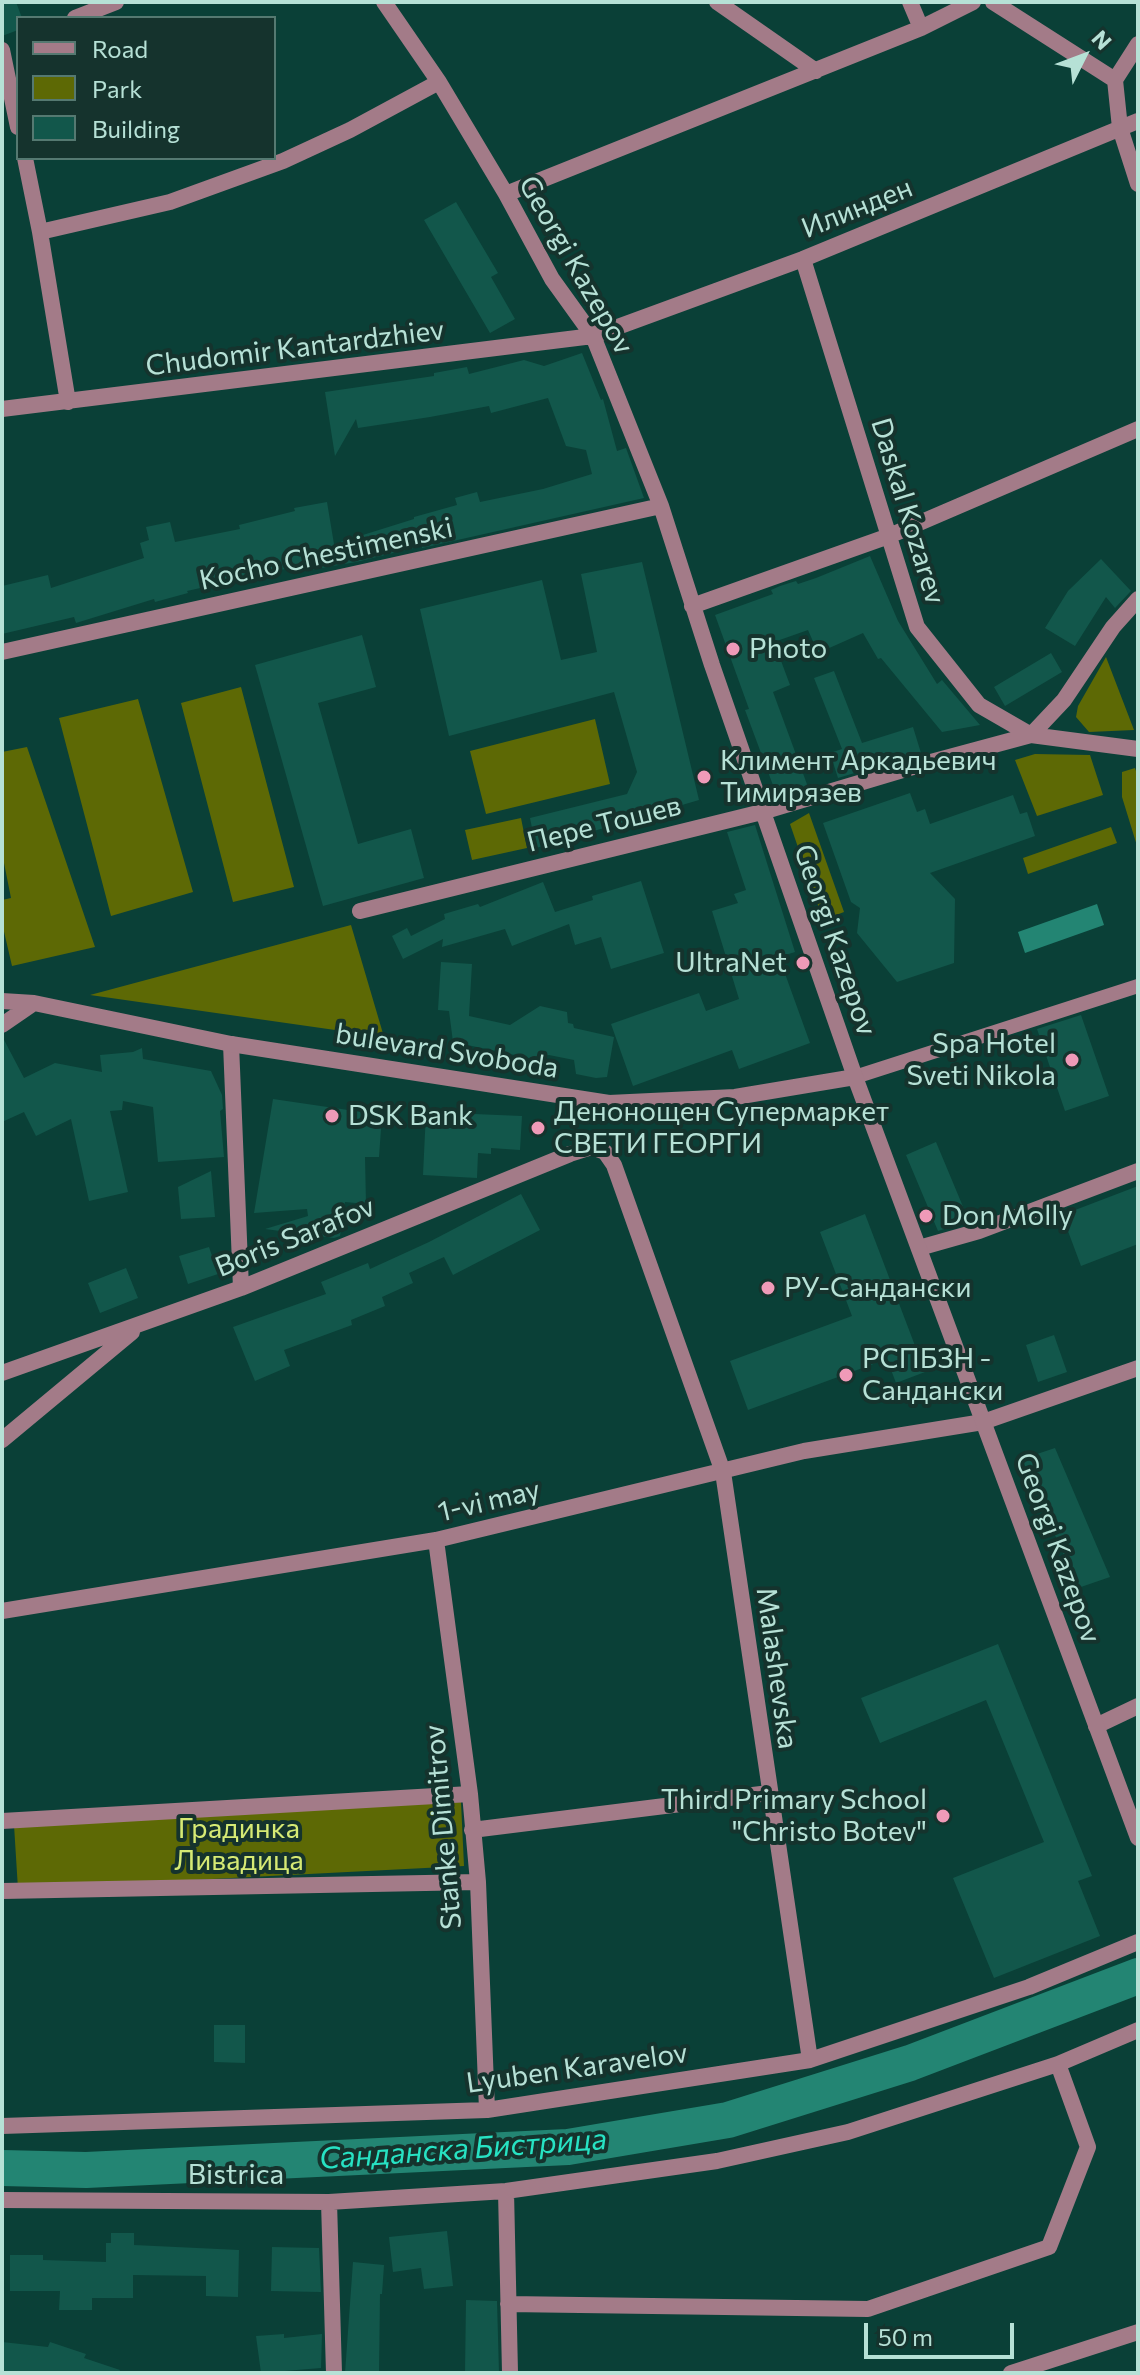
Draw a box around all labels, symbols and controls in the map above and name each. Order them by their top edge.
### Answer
legend [16,16,276,160]
north arrow [1044,16,1124,96]
text: N [1087,24,1118,55]
text: Road [92,34,148,63]
text: Park [92,74,142,103]
text: Building [92,114,180,143]
street label: Georgi Kazepov [511,170,641,360]
street label: Илинден [797,171,917,245]
street label: Chudomir Kantardzhiev [144,313,446,383]
street label: Daskal Kozarev [864,414,952,608]
street label: Kocho Chestimenski [196,511,456,597]
place label: Photo [749,632,827,666]
marker: Photo [724,640,742,658]
place label: Климент Аркадьевич Тимирязев [720,744,997,810]
marker: Климент Аркадьевич Тимирязев [695,768,713,786]
street label: Пере Тошев [523,789,685,859]
street label: Georgi Kazepov [787,840,883,1040]
place label: UltraNet [675,946,787,980]
marker: UltraNet [794,954,812,972]
street label: bulevard Svoboda [333,1017,561,1085]
place label: Spa Hotel Sveti Nikola [906,1027,1056,1093]
marker: Spa Hotel Sveti Nikola [1063,1051,1081,1069]
place label: Денонощен Супермаркет СВЕТИ ГЕОРГИ [554,1095,889,1161]
place label: DSK Bank [348,1099,473,1133]
marker: DSK Bank [323,1107,341,1125]
marker: Денонощен Супермаркет СВЕТИ ГЕОРГИ [529,1119,547,1137]
street label: Boris Sarafov [210,1190,380,1284]
place label: Don Molly [942,1199,1073,1233]
marker: Don Molly [917,1207,935,1225]
place label: РУ-Сандански [784,1271,971,1305]
marker: РУ-Сандански [759,1279,777,1297]
place label: РСПБЗН - Сандански [862,1342,1003,1408]
marker: РСПБЗН - Сандански [837,1366,855,1384]
street label: Georgi Kazepov [1008,1448,1108,1648]
street label: 1-vi may [435,1473,543,1529]
street label: Malashevska [749,1585,805,1751]
street label: Stanke Dimitrov [417,1723,469,1931]
place label: Third Primary School "Christo Botev" [661,1783,927,1849]
marker: Third Primary School "Christo Botev" [934,1807,952,1825]
park label: Градинка Ливадица [174,1812,304,1878]
street label: Lyuben Karavelov [464,2036,690,2100]
water label: Санданска Бистрица [318,2121,608,2177]
street label: Bistrica [188,2158,284,2192]
scale bar [868,2307,1018,2357]
text: 50 m [878,2322,933,2351]

